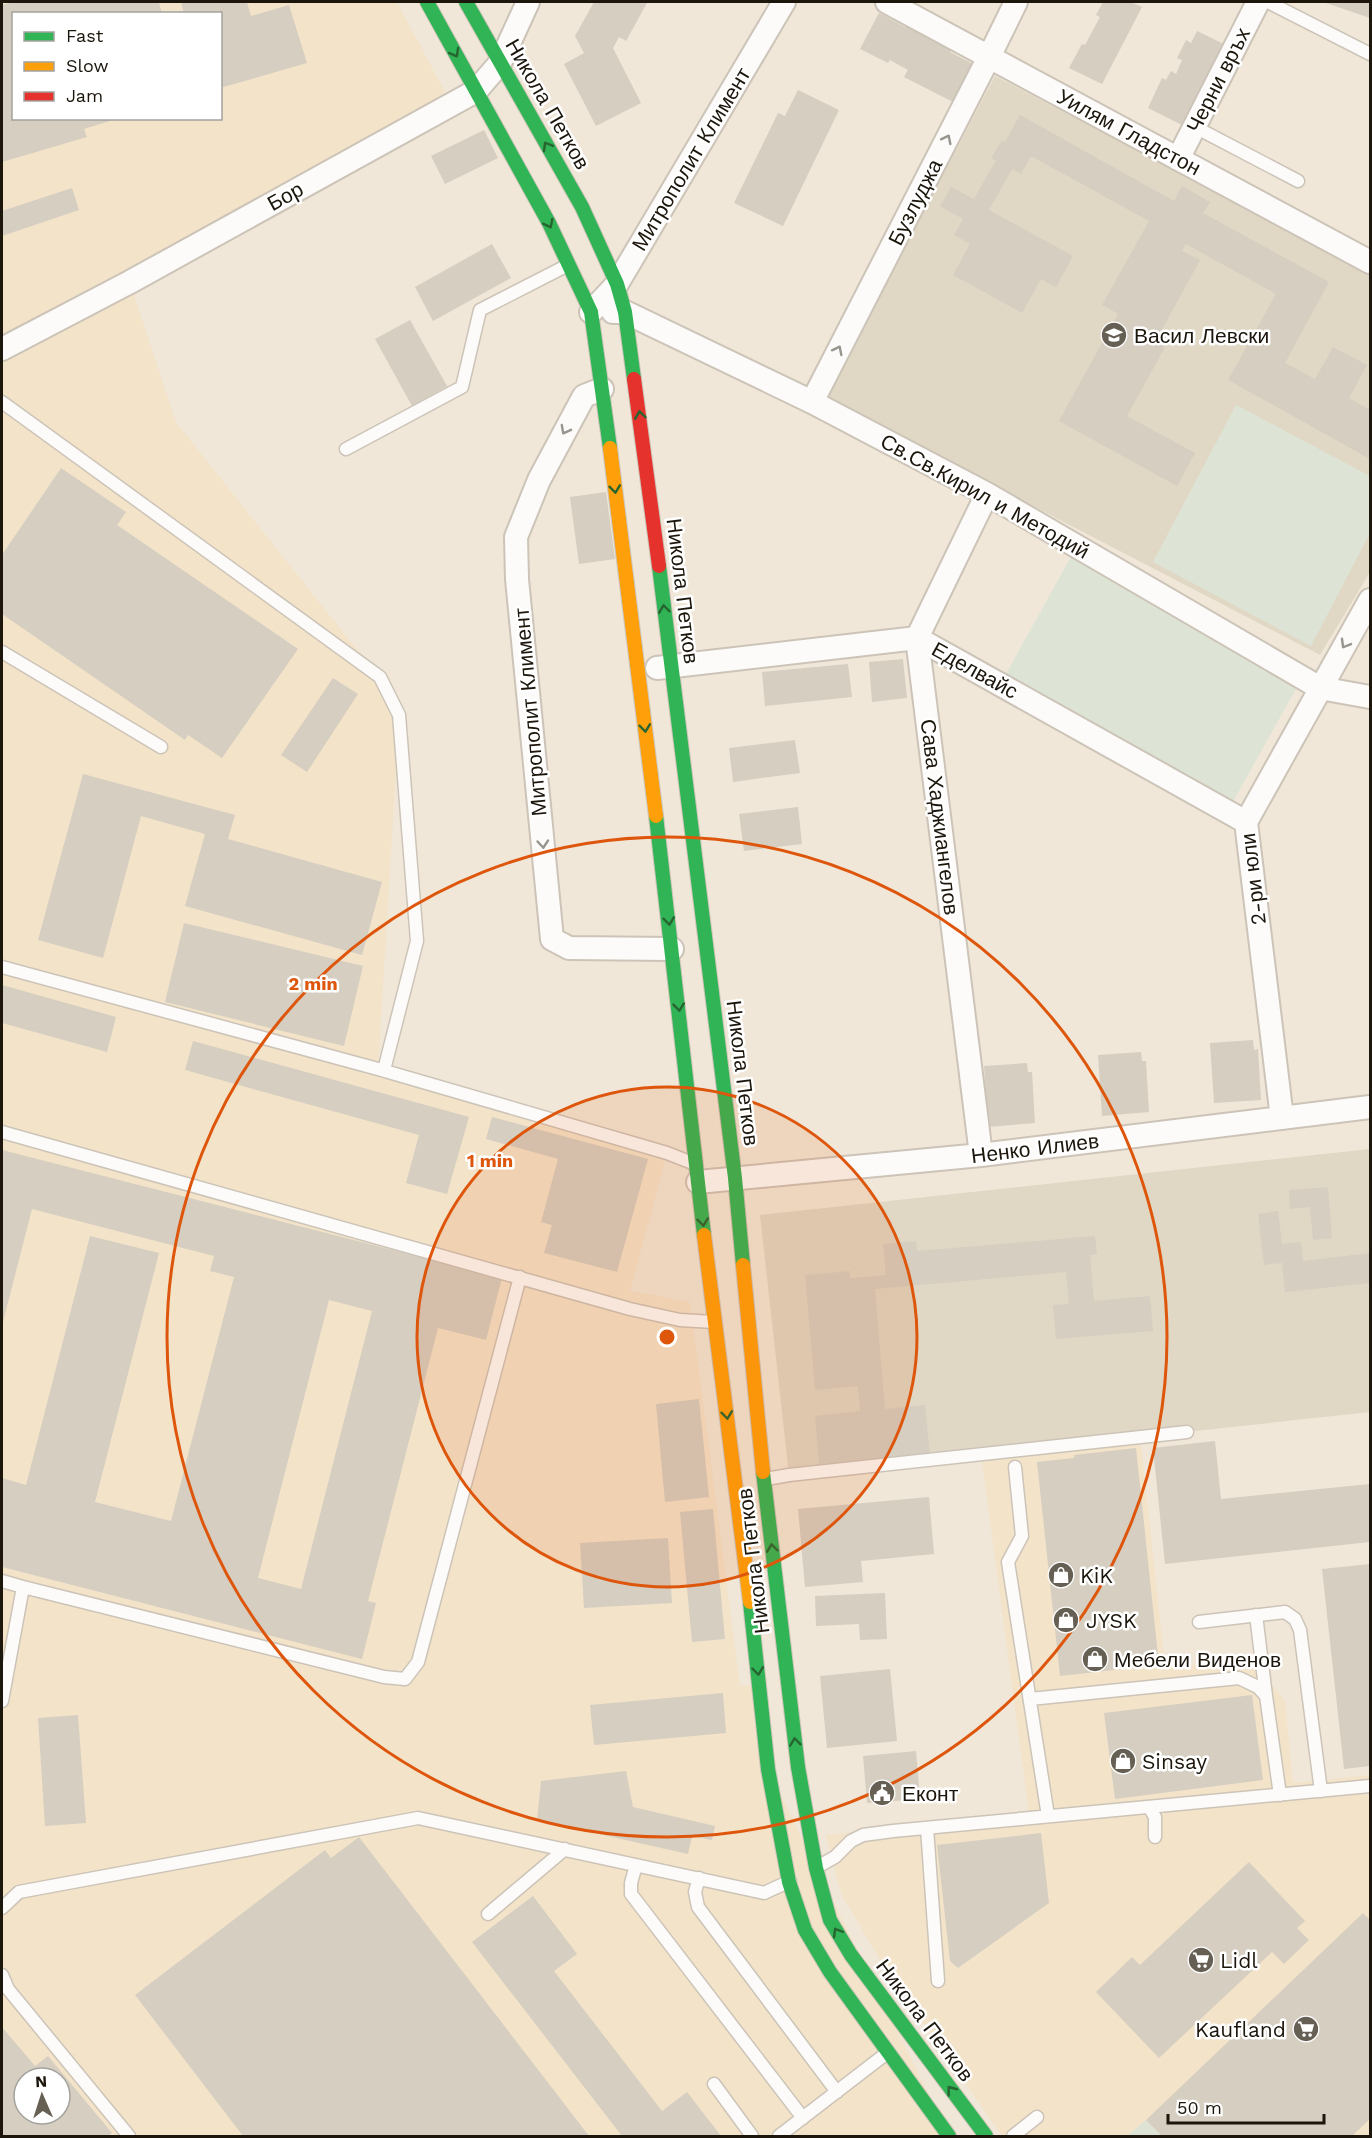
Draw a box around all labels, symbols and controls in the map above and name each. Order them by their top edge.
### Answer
legend [12,12,222,120]
street label: Черни връх [1181,23,1255,137]
text: Fast [66,25,104,46]
street label: Никола Петков [501,34,595,174]
one-way arrow [448,47,459,57]
text: Slow [66,55,109,76]
street label: Митрополит Климент [626,63,756,255]
street label: Уилям Гладстон [1053,84,1205,180]
text: Jam [66,85,103,106]
one-way arrow [940,135,951,146]
one-way arrow [543,141,555,152]
street label: Бузлуджа [883,154,947,249]
street label: Бор [263,176,307,216]
one-way arrow [542,217,554,228]
school or university icon: Васил Левски [1099,320,1129,350]
place label: Васил Левски [1134,323,1269,348]
one-way arrow [831,346,843,357]
one-way arrow [634,410,646,420]
one-way arrow [561,424,572,435]
street label: Св.Св.Кирил и Методий [876,428,1094,564]
one-way arrow [609,484,621,493]
street label: Никола Петков [662,517,704,665]
one-way arrow [658,604,670,613]
street label: Митрополит Климент [508,606,552,817]
street label: Еделвайс [928,636,1022,704]
one-way arrow [1341,638,1352,648]
street label: Сава Хаджиангелов [916,718,964,916]
one-way arrow [638,723,651,732]
street label: 2-ри юли [1235,832,1271,926]
one-way arrow [536,840,549,849]
one-way arrow [662,917,675,926]
text: 2 min [288,973,338,994]
street label: Никола Петков [722,999,764,1147]
one-way arrow [672,1002,685,1012]
street label: Ненко Илиев [970,1128,1100,1168]
text: 1 min [467,1150,513,1171]
one-way arrow [696,1217,709,1226]
centre of rings [657,1327,677,1347]
one-way arrow [720,1411,732,1420]
street label: Никола Петков [732,1487,774,1635]
one-way arrow [767,1544,779,1553]
shop icon: KiK [1046,1560,1076,1590]
place label: KiK [1080,1563,1113,1588]
shop icon: JYSK [1051,1605,1081,1635]
place label: JYSK [1086,1608,1137,1633]
shop icon: Мебели Виденов [1080,1644,1110,1674]
place label: Мебели Виденов [1114,1647,1281,1672]
one-way arrow [751,1667,764,1676]
one-way arrow [789,1738,801,1747]
shop icon: Sinsay [1108,1746,1138,1776]
place label: Sinsay [1142,1749,1207,1774]
public building icon: Еконт [867,1778,897,1808]
place label: Еконт [902,1781,959,1806]
one-way arrow [832,1928,844,1938]
supermarket icon: Lidl [1186,1945,1216,1975]
place label: Lidl [1220,1948,1258,1973]
street label: Никола Петков [871,1954,979,2086]
supermarket icon: Kaufland [1291,2014,1321,2044]
place label: Kaufland [1195,2017,1286,2042]
north arrow [12,2066,72,2126]
text: N [35,2072,48,2091]
one-way arrow [947,2085,958,2096]
scale bar [1168,2087,1324,2125]
text: 50 m [1177,2097,1222,2118]

